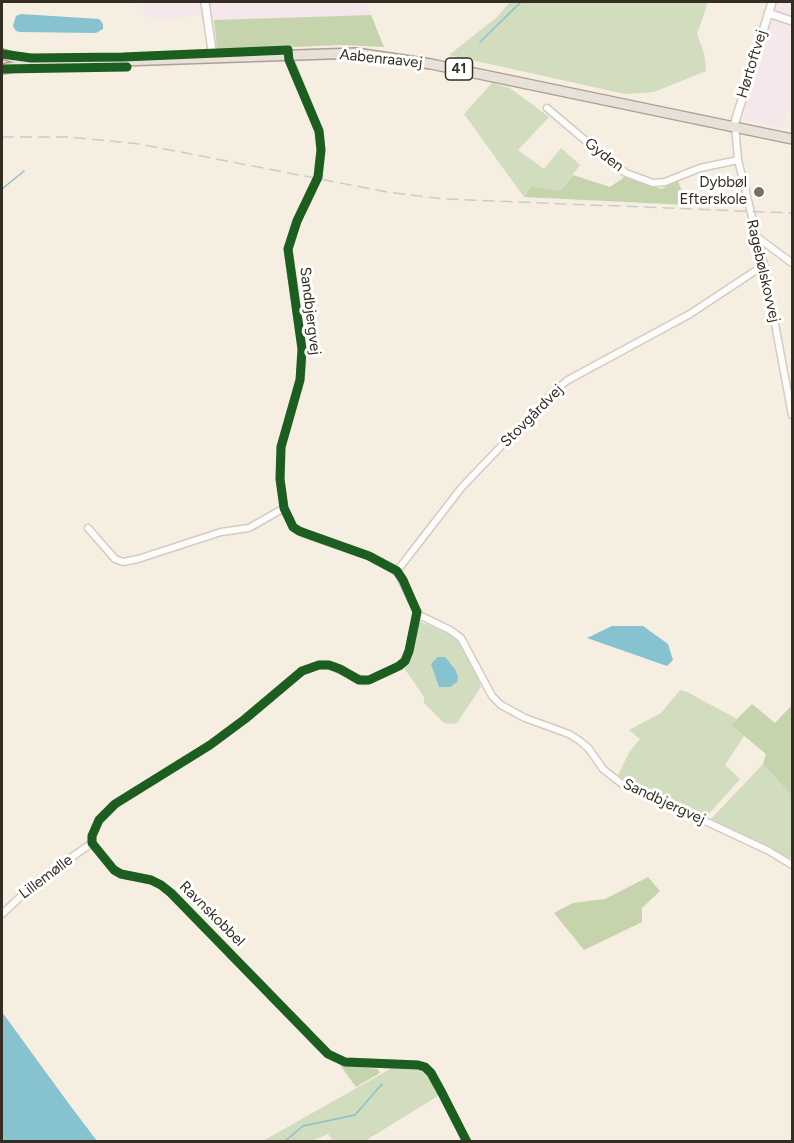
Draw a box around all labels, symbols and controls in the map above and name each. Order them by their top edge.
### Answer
street label: Hørtoftvej [733,28,771,100]
street label: Aabenraavej [339,46,423,72]
road number: 41 [446,58,472,80]
street label: Gyden [581,134,627,176]
place label: Dybbøl Efterskole [679,174,747,209]
marker: Dybbøl Efterskole [752,185,766,199]
street label: Ragebølskovvej [742,218,784,324]
street label: Sandbjergvej [296,266,324,356]
street label: Stovgårdvej [497,381,567,451]
street label: Sandbjergvej [620,775,708,829]
street label: Lillemølle [16,851,76,903]
street label: Ravnskobbel [176,878,248,950]

